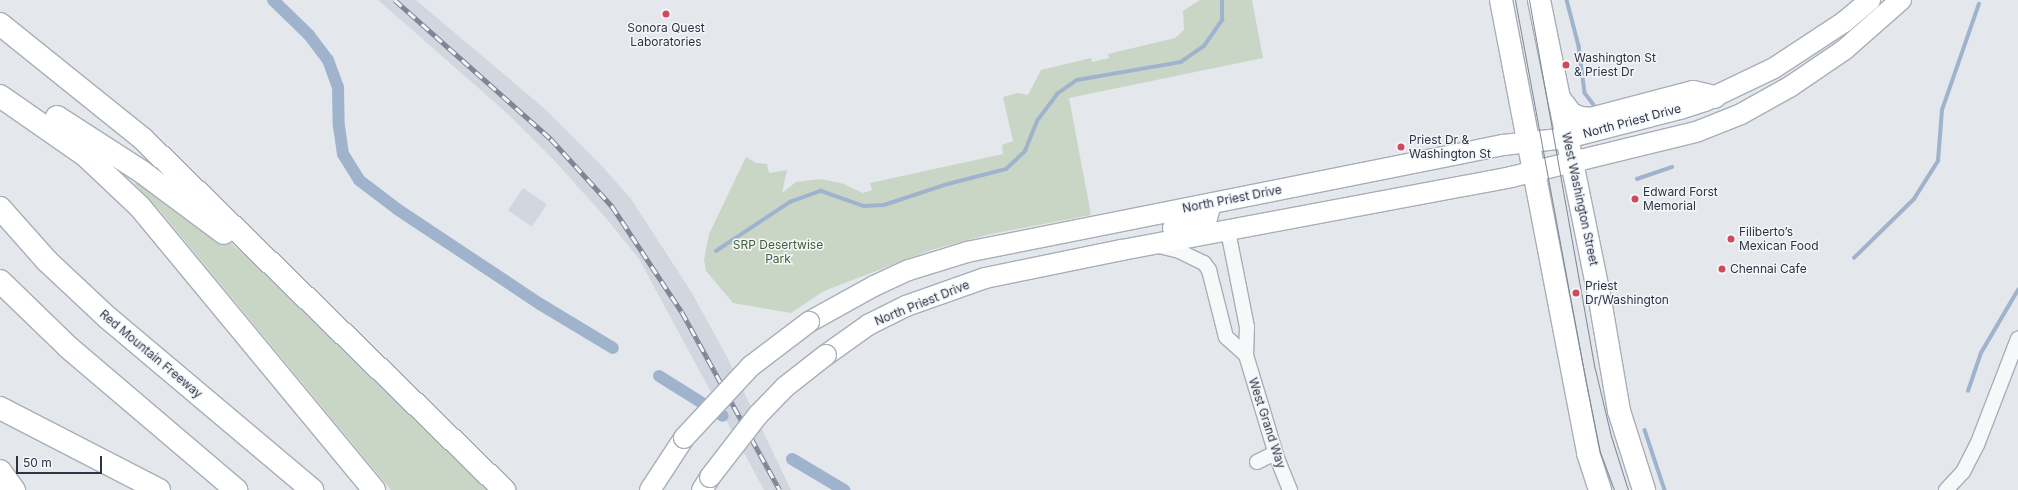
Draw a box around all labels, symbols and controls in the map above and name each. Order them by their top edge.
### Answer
marker: Sonora Quest Laboratories [661,9,671,19]
place label: Sonora Quest Laboratories [627,21,705,49]
place label: Washington St & Priest Dr [1574,51,1656,79]
marker: Washington St & Priest Dr [1561,60,1571,70]
street label: North Priest Drive [1581,101,1683,141]
street label: West Washington Street [1559,131,1601,267]
place label: Priest Dr & Washington St [1409,133,1491,161]
marker: Priest Dr & Washington St [1396,142,1406,152]
street label: North Priest Drive [1181,182,1283,216]
place label: Edward Forst Memorial [1643,185,1718,213]
marker: Edward Forst Memorial [1630,194,1640,204]
place label: Filiberto’s Mexican Food [1739,225,1819,253]
marker: Filiberto’s Mexican Food [1726,234,1736,244]
park label: SRP Desertwise Park [733,238,823,266]
place label: Chennai Cafe [1730,262,1807,276]
marker: Chennai Cafe [1717,264,1727,274]
street label: North Priest Drive [872,277,972,329]
place label: Priest Dr/Washington [1585,279,1669,307]
marker: Priest Dr/Washington [1570,287,1582,299]
street label: Red Mountain Freeway [97,307,205,401]
street label: West Grand Way [1246,376,1288,470]
scale bar [18,448,104,474]
text: 50 m [23,455,52,470]

